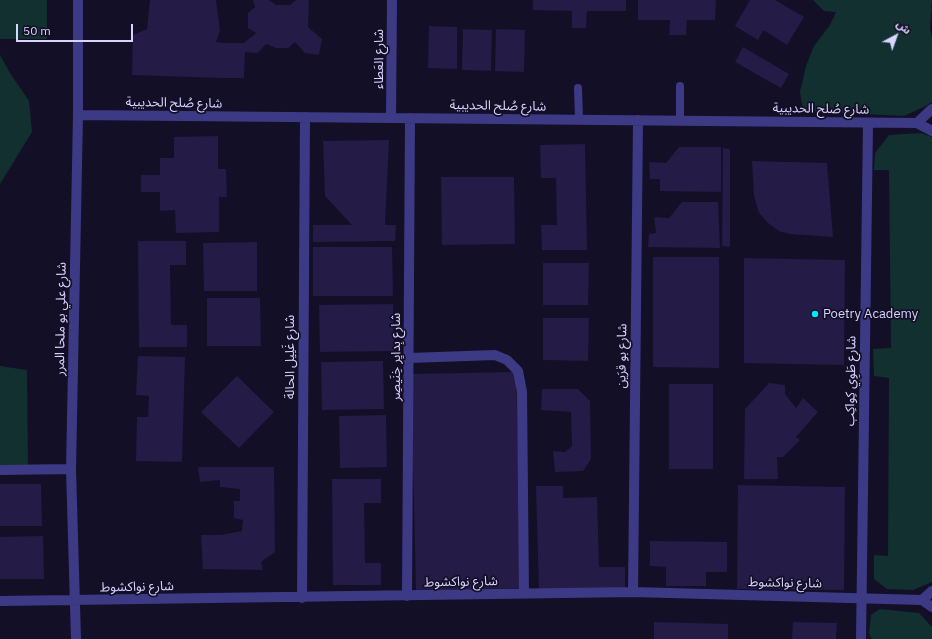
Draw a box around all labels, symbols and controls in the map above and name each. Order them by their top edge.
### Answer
scale bar [18,16,135,42]
north arrow [876,16,916,56]
text: ش [894,17,914,37]
text: 50 m [23,23,51,38]
street label: شارع العَطاء [371,29,387,89]
street label: شارع صُلح الحديبية [126,94,222,112]
street label: شارع صُلح الحديبية [450,97,546,115]
street label: شارع صُلح الحديبية [773,100,869,118]
street label: شارع علي بو ملحا المرر [52,262,70,376]
place label: Poetry Academy [823,306,918,322]
marker: Poetry Academy [810,309,820,319]
street label: شارع بِدايِر خِنَيصِر [388,313,404,401]
street label: شارع غَلِيل الحالة [282,315,298,399]
street label: شارع بو قرَين [614,323,630,389]
street label: شارع طَوِي كِواكِب [842,336,860,426]
street label: شارع نواكشوط [424,574,498,590]
street label: شارع نواكشوط [748,575,822,591]
street label: شارع نواكشوط [100,579,174,595]

